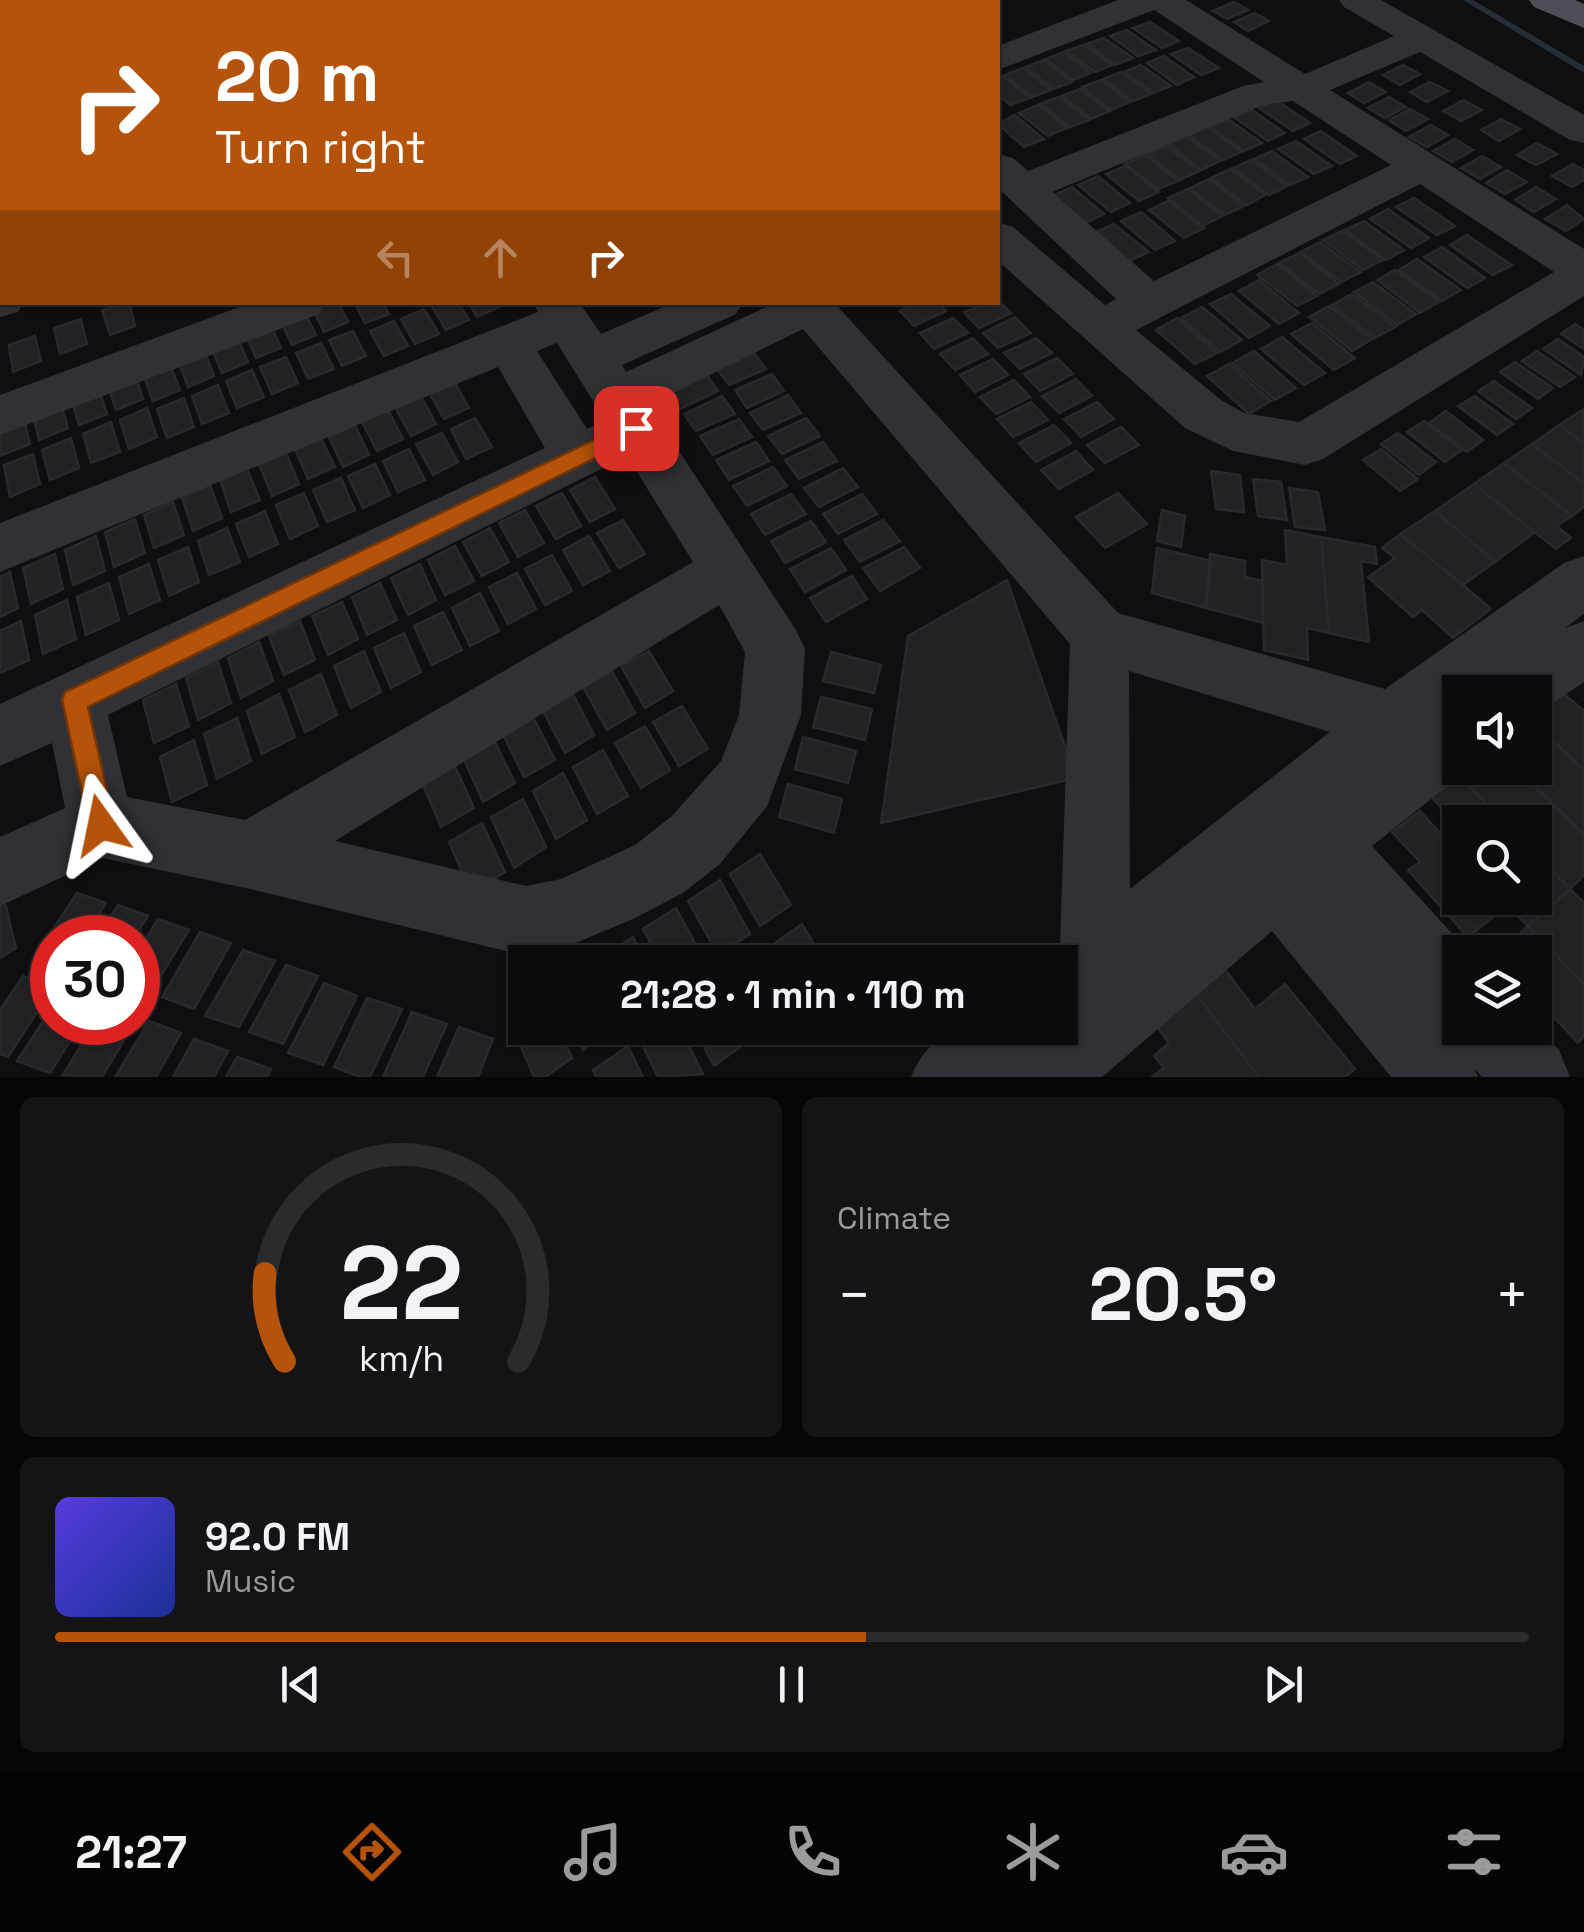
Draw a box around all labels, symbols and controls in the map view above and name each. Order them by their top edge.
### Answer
text: 20 m [215,32,380,121]
icon: right [50,40,180,170]
text: Turn right [215,119,426,176]
icon: left [368,230,423,285]
icon: ahead [473,230,528,285]
icon: right [578,230,633,285]
pin [594,386,679,471]
icon: arrive [609,401,664,456]
map controls [1442,675,1552,1045]
button: sound [1442,675,1552,785]
position arrow [49,773,153,877]
button: search [1442,805,1552,915]
speed limit sign: 30 [30,915,160,1045]
button: layers [1442,935,1552,1045]
text: 21:28 · 1 min · 110 m [620,971,966,1019]
text: Climate [837,1198,951,1238]
text: 22 [339,1217,463,1349]
text: 20.5° [1088,1246,1278,1342]
text: − [837,1260,871,1330]
text: + [1495,1260,1529,1330]
text: km/h [358,1336,444,1381]
text: 92.0 FM [205,1513,350,1561]
text: Music [205,1561,296,1601]
icon: previous [273,1657,328,1712]
icon: pause [764,1657,819,1712]
icon: next [1256,1657,1311,1712]
icon: directions [337,1817,407,1887]
icon: music [558,1817,628,1887]
icon: phone [778,1817,848,1887]
icon: climate [998,1817,1068,1887]
icon: car [1219,1817,1289,1887]
icon: filters [1439,1817,1509,1887]
text: 21:27 [75,1824,187,1881]

